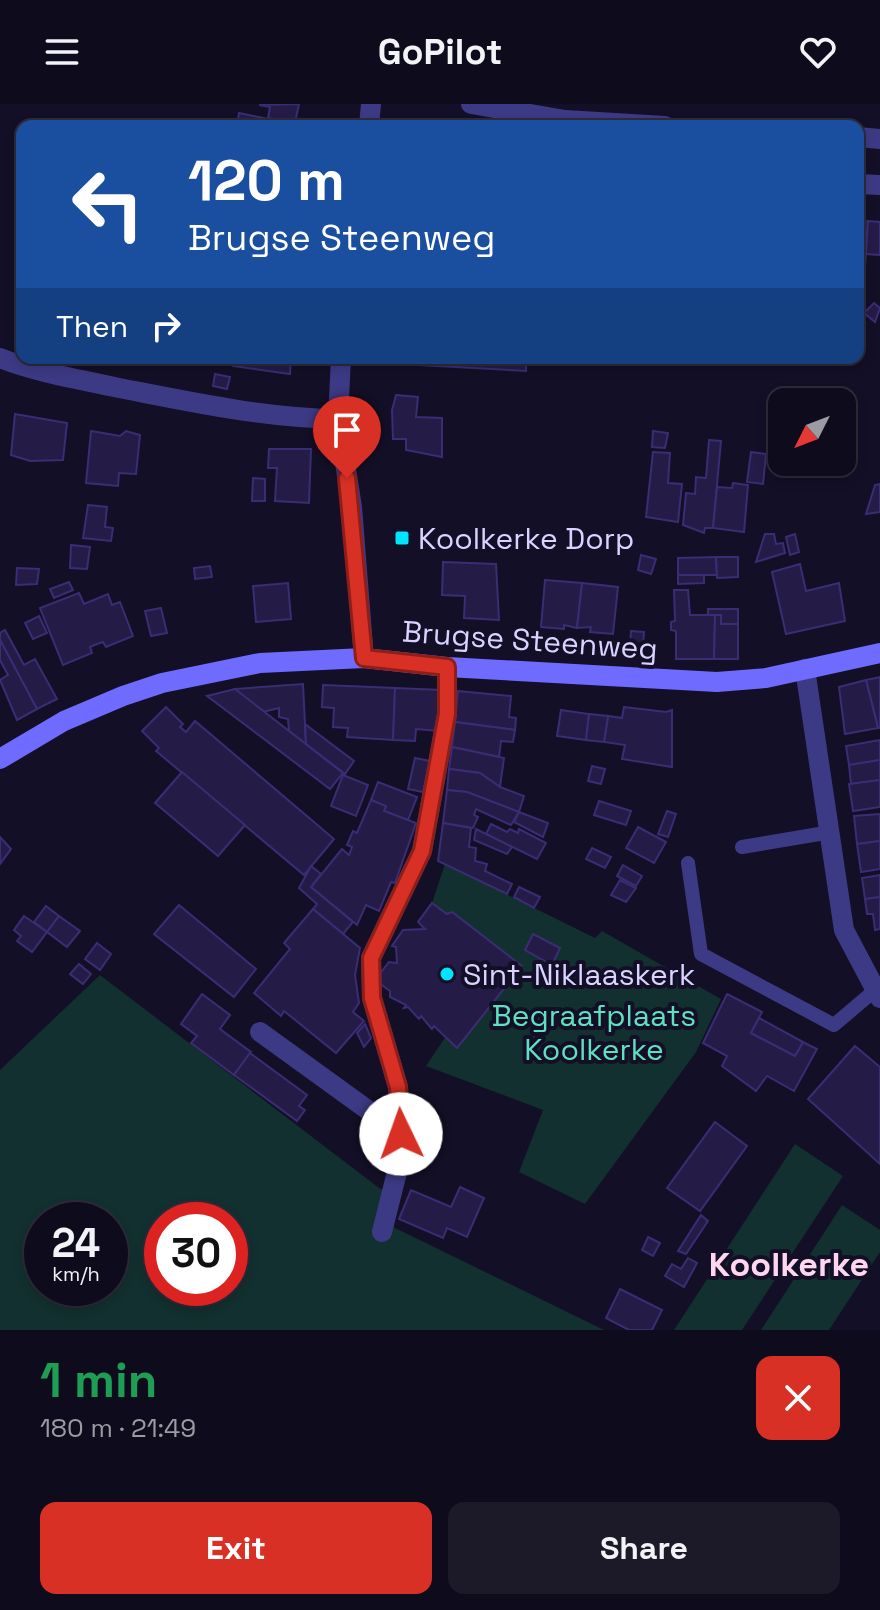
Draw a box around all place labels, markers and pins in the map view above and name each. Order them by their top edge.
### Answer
pin [313,396,381,478]
place label: Koolkerke Dorp [418,519,634,558]
marker: Koolkerke Dorp [393,529,411,547]
place label: Sint-Niklaaskerk [463,955,695,994]
marker: Sint-Niklaaskerk [438,965,456,983]

